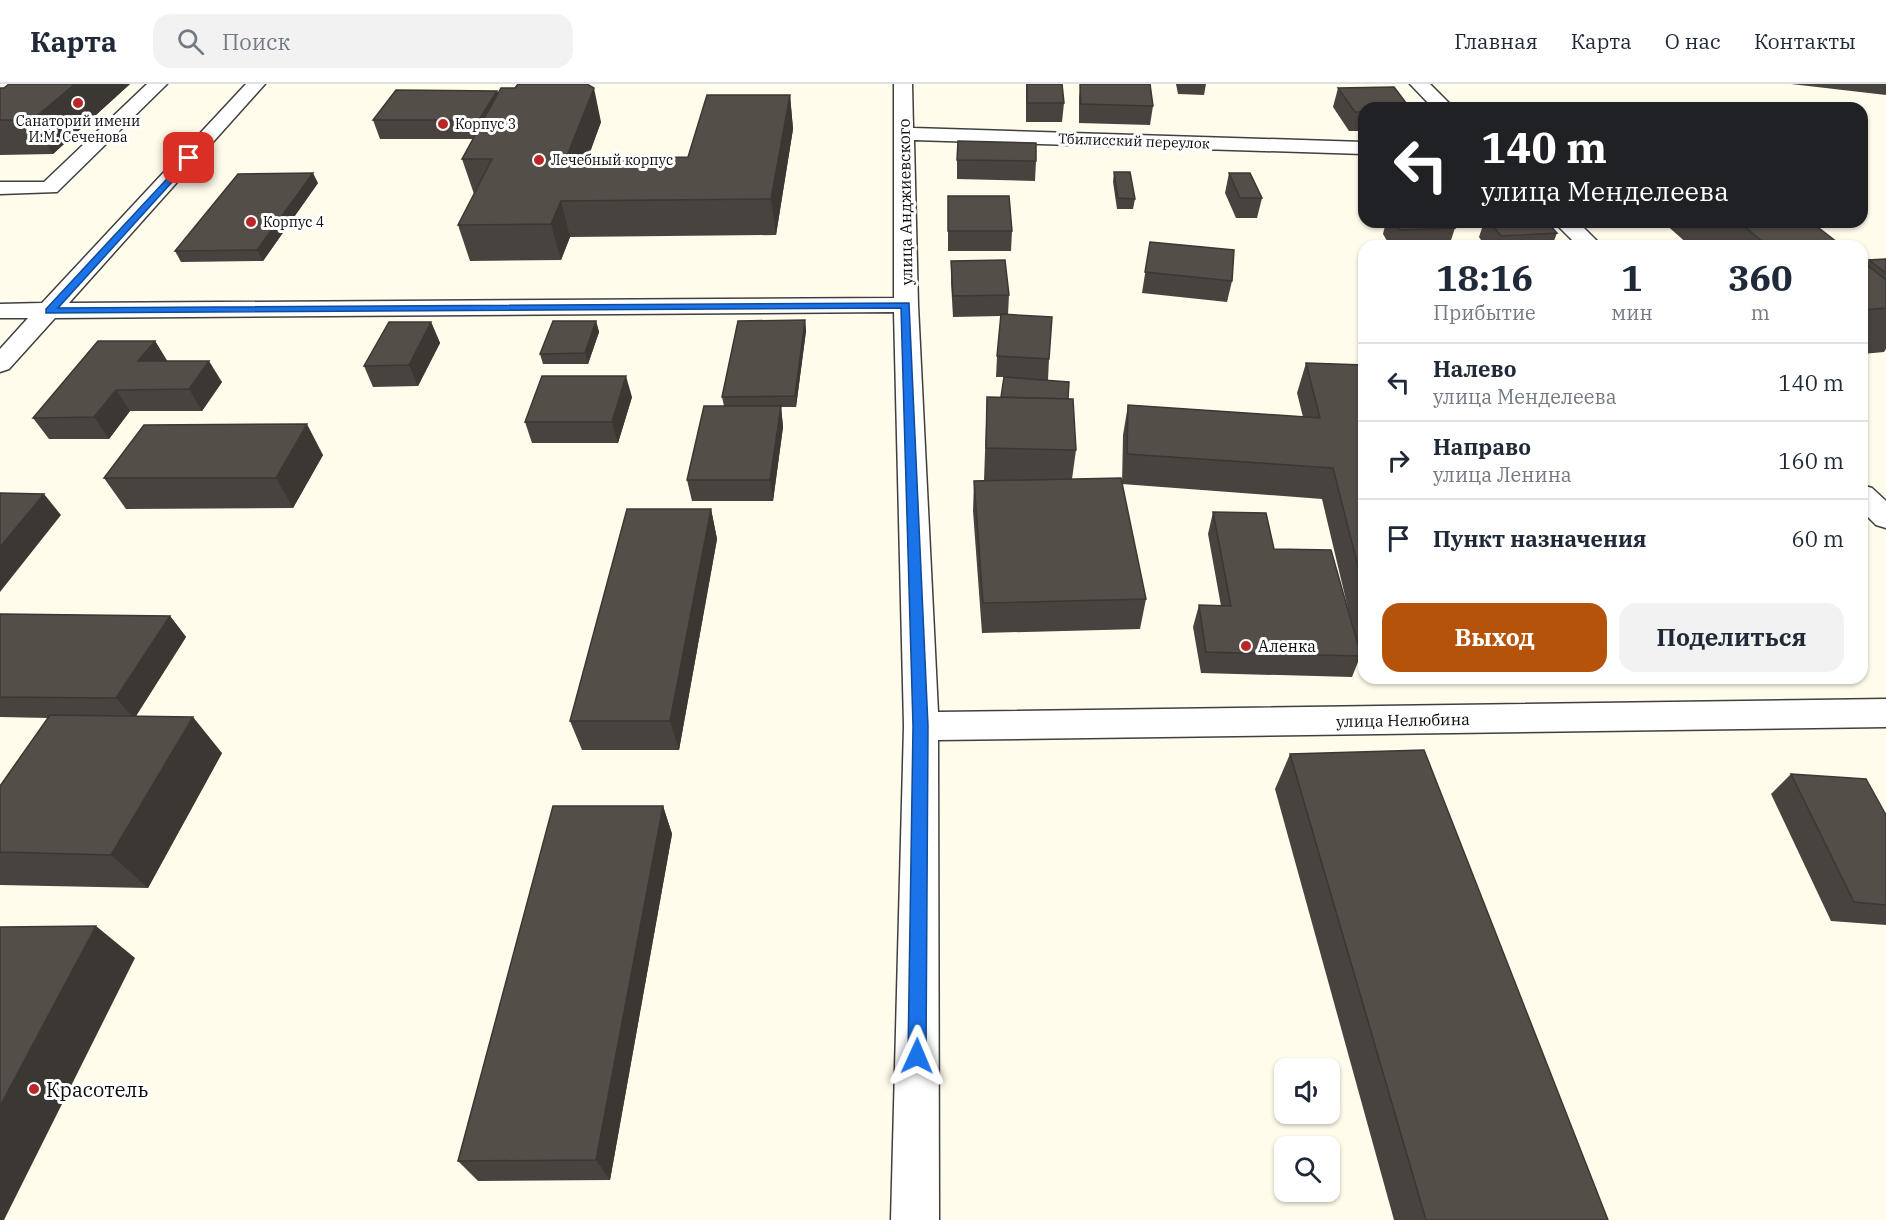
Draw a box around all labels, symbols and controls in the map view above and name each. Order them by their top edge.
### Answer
search box [153,14,573,68]
text: Карта [30,23,117,60]
icon: search [174,25,207,58]
text: Поиск [222,27,290,56]
text: Главная [1454,27,1538,55]
text: Карта [1571,27,1632,55]
text: О нас [1665,27,1721,55]
text: Контакты [1754,27,1856,55]
marker: Санаторий имени И.М. Сеченова [71,96,85,110]
place label: Санаторий имени И.М. Сеченова [16,112,140,146]
place label: Корпус 3 [455,115,516,133]
marker: Корпус 3 [436,117,450,131]
street label: улица Анджиевского [894,118,916,286]
text: 140 m [1481,120,1607,175]
icon: left [1382,126,1460,204]
street label: Тбилисский переулок [1058,129,1210,153]
pin [163,132,214,183]
icon: arrive [172,141,205,174]
place label: Лечебный корпус [551,151,673,169]
marker: Лечебный корпус [532,153,546,167]
text: улица Менделеева [1481,173,1729,208]
place label: Корпус 4 [263,213,324,231]
marker: Корпус 4 [244,215,258,229]
text: 18:16 [1436,254,1533,301]
text: 1 [1621,254,1643,301]
text: 360 [1728,254,1793,301]
text: Прибытие [1433,299,1536,326]
text: мин [1611,299,1653,326]
text: m [1751,299,1770,326]
text: Налево [1433,354,1517,383]
icon: left [1382,366,1415,399]
text: 140 m [1778,368,1844,397]
text: улица Менделеева [1433,383,1617,410]
text: Направо [1433,432,1531,461]
icon: right [1382,444,1415,477]
text: 160 m [1778,446,1844,475]
text: улица Ленина [1433,461,1572,488]
icon: arrive [1382,522,1415,555]
text: Пункт назначения [1433,524,1647,553]
text: 60 m [1792,524,1844,553]
button: Выход [1382,603,1607,672]
button: Поделиться [1619,603,1844,672]
place label: Аленка [1258,636,1316,656]
marker: Аленка [1239,639,1253,653]
street label: улица Нелюбина [1336,709,1470,731]
position arrow [885,1024,949,1088]
map controls [1274,1058,1340,1202]
button: sound [1274,1058,1340,1124]
place label: Красотель [46,1076,148,1103]
marker: Красотель [27,1082,41,1096]
button: search [1274,1136,1340,1202]

